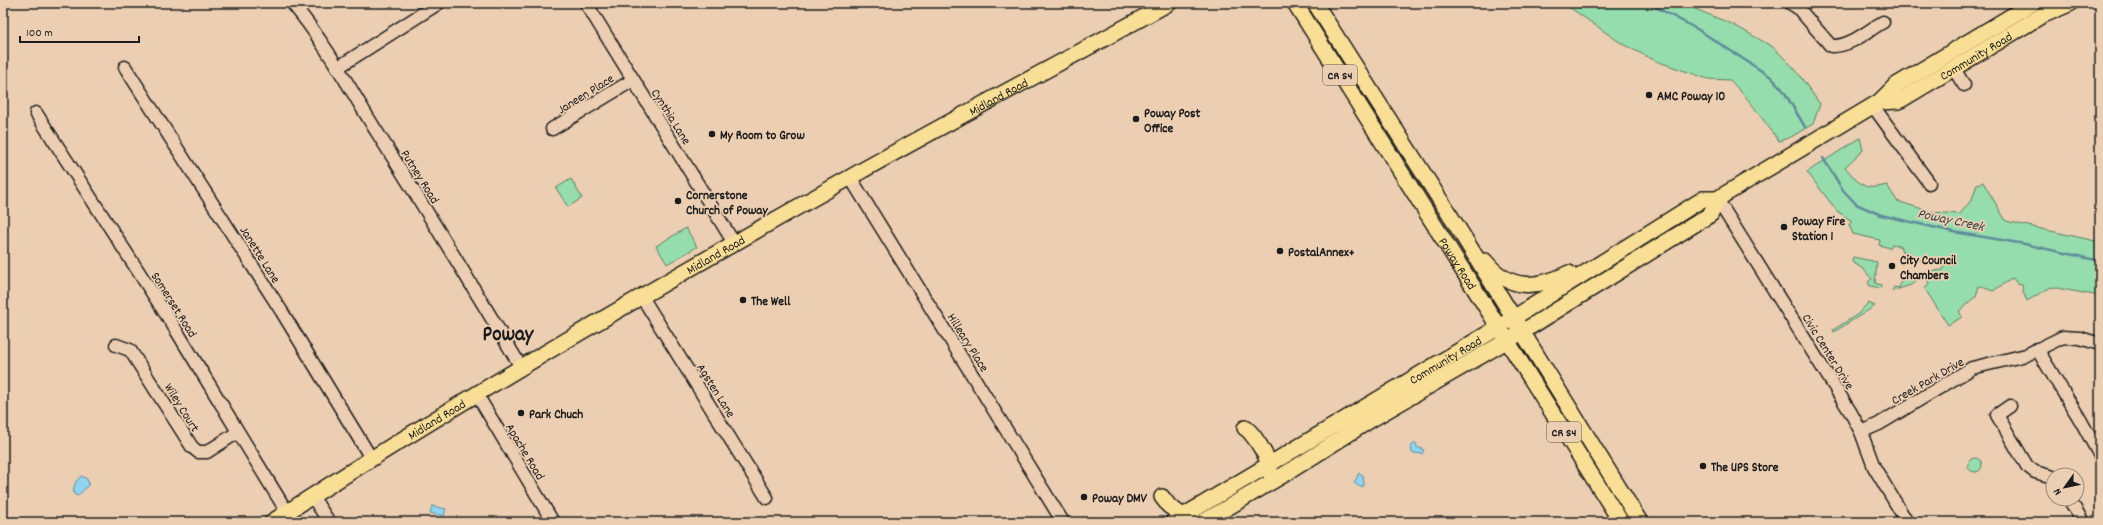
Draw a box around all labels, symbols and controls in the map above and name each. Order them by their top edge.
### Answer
scale bar [20,18,139,44]
text: 100 m [26,25,53,42]
street label: Community Road [1937,28,2016,87]
road number: CR S4 [1323,65,1357,85]
street label: Janeen Place [554,70,618,120]
street label: Midland Road [966,74,1032,122]
street label: Cynthia Lane [645,86,695,149]
place label: AMC Poway 10 [1657,88,1725,107]
marker: AMC Poway 10 [1644,90,1654,100]
place label: Poway Post Office [1144,105,1201,139]
marker: Poway Post Office [1131,114,1141,124]
place label: My Room to Grow [720,127,805,146]
marker: My Room to Grow [707,129,717,139]
street label: Putney Road [395,147,443,208]
place label: Cornerstone Church of Poway [686,187,768,221]
marker: Cornerstone Church of Poway [673,196,683,206]
water label: Poway Creek [1916,204,1987,238]
place label: Poway Fire Station 1 [1792,213,1845,247]
marker: Poway Fire Station 1 [1779,222,1789,232]
street label: Janette Lane [234,223,284,288]
street label: Midland Road [684,232,749,281]
street label: Poway Road [1432,234,1480,294]
place label: PostalAnnex+ [1288,244,1355,263]
marker: PostalAnnex+ [1275,246,1285,256]
place label: City Council Chambers [1900,252,1957,286]
marker: City Council Chambers [1887,261,1897,271]
street label: Somerset Road [145,269,201,342]
place label: The Well [751,293,791,312]
marker: The Well [738,295,748,305]
street label: Hilleary Place [941,310,993,377]
street label: Civic Center Drive [1796,311,1858,394]
district label: Poway [483,321,535,351]
street label: Community Road [1406,332,1486,391]
street label: Creek Park Drive [1888,354,1968,411]
street label: Agsten Lane [691,360,739,422]
street label: Wiley Court [158,380,203,437]
street label: Midland Road [405,396,470,446]
place label: Park Chuch [529,406,583,425]
marker: Park Chuch [516,408,526,418]
street label: Apache Road [499,420,548,484]
road number: CR S4 [1547,422,1581,442]
place label: The UPS Store [1711,459,1779,478]
marker: The UPS Store [1698,461,1708,471]
north arrow [2045,467,2085,507]
text: N [2050,484,2066,498]
place label: Poway DMV [1092,490,1148,509]
marker: Poway DMV [1079,492,1089,502]

